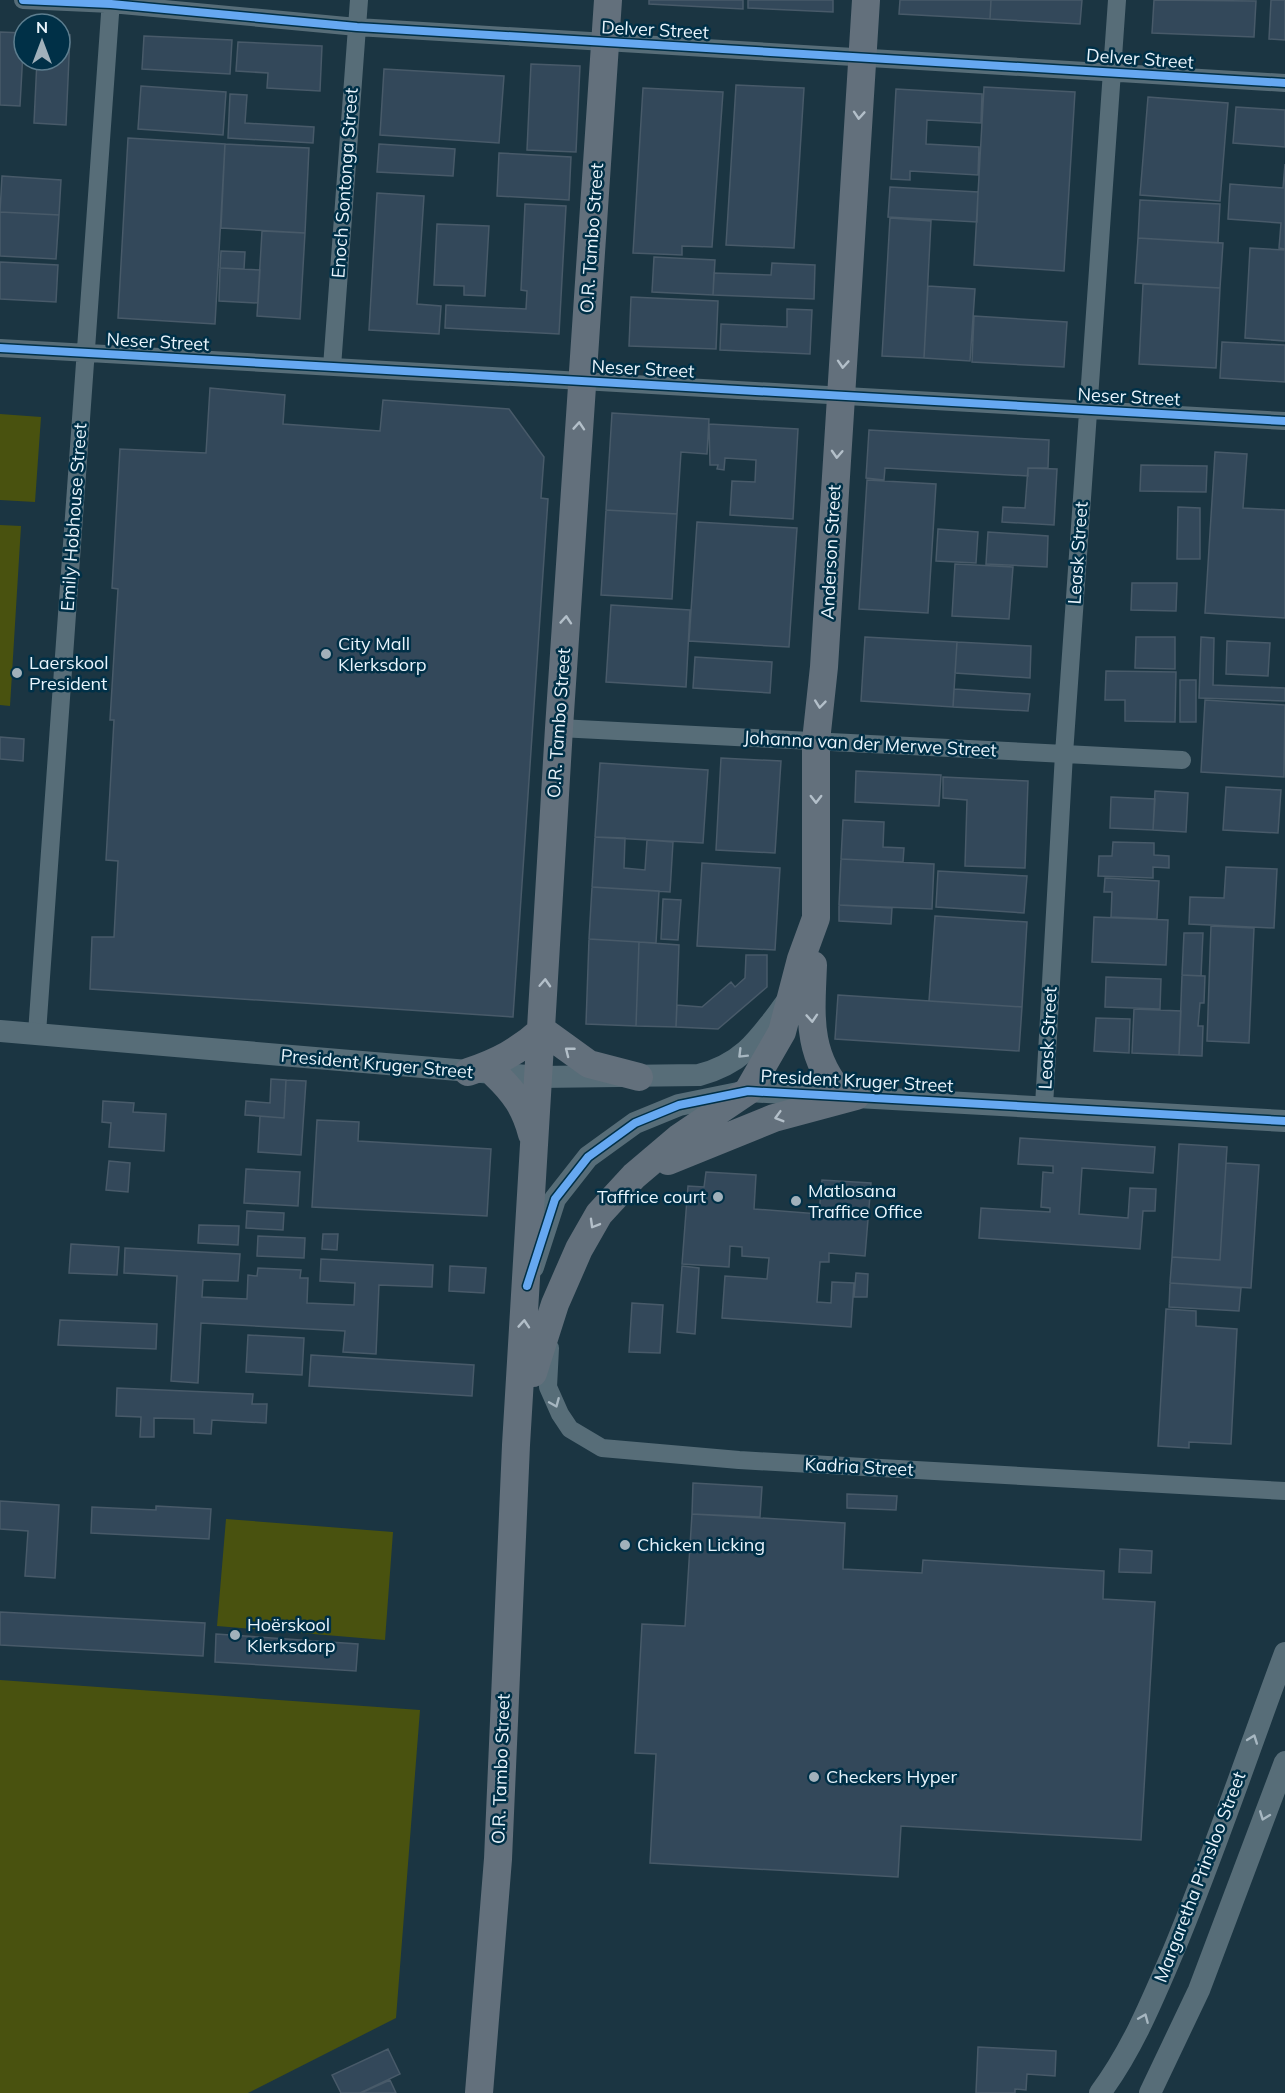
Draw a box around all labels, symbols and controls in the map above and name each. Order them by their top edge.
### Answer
north arrow [12,12,72,72]
street label: Delver Street [601,15,709,44]
text: N [36,17,48,37]
street label: Delver Street [1085,43,1195,74]
street label: Enoch Sontonga Street [326,87,363,279]
one-way arrow [853,110,866,119]
street label: O.R. Tambo Street [575,162,608,314]
street label: Neser Street [106,327,210,356]
street label: Neser Street [591,354,695,383]
one-way arrow [837,360,850,369]
street label: Neser Street [1077,382,1181,411]
one-way arrow [573,421,586,430]
street label: Emily Hobhouse Street [55,422,92,612]
one-way arrow [831,449,844,458]
street label: Anderson Street [815,484,846,620]
street label: Leask Street [1062,501,1093,605]
one-way arrow [559,616,572,625]
place label: City Mall Klerksdorp [338,632,426,676]
marker: City Mall Klerksdorp [319,647,333,661]
street label: O.R. Tambo Street [542,647,575,799]
place label: Laerskool President [29,651,109,695]
marker: Laerskool President [10,666,24,680]
one-way arrow [815,699,827,709]
street label: Johanna van der Merwe Street [743,725,997,762]
one-way arrow [810,795,822,804]
one-way arrow [538,978,551,987]
street label: Leask Street [1033,986,1062,1090]
one-way arrow [805,1014,818,1023]
street label: President Kruger Street [280,1044,474,1083]
one-way arrow [564,1047,575,1058]
one-way arrow [739,1047,749,1058]
street label: President Kruger Street [760,1064,954,1097]
one-way arrow [774,1110,785,1122]
place label: Matlosana Traffice Office [808,1179,923,1223]
place label: Taffrice court [597,1185,706,1208]
marker: Taffrice court [711,1190,725,1204]
marker: Matlosana Traffice Office [789,1194,803,1208]
one-way arrow [589,1218,601,1228]
one-way arrow [518,1320,531,1329]
one-way arrow [548,1396,560,1407]
street label: Kadria Street [804,1452,914,1481]
place label: Chicken Licking [637,1533,765,1556]
marker: Chicken Licking [618,1538,632,1552]
place label: Hoërskool Klerksdorp [247,1613,335,1657]
marker: Hoërskool Klerksdorp [228,1628,242,1642]
street label: O.R. Tambo Street [486,1693,515,1845]
one-way arrow [1246,1734,1259,1745]
place label: Checkers Hyper [826,1765,957,1788]
street label: Margaretha Prinsloo Street [1149,1768,1250,1986]
marker: Checkers Hyper [807,1770,821,1784]
one-way arrow [1259,1811,1272,1821]
one-way arrow [1137,2014,1149,2025]

